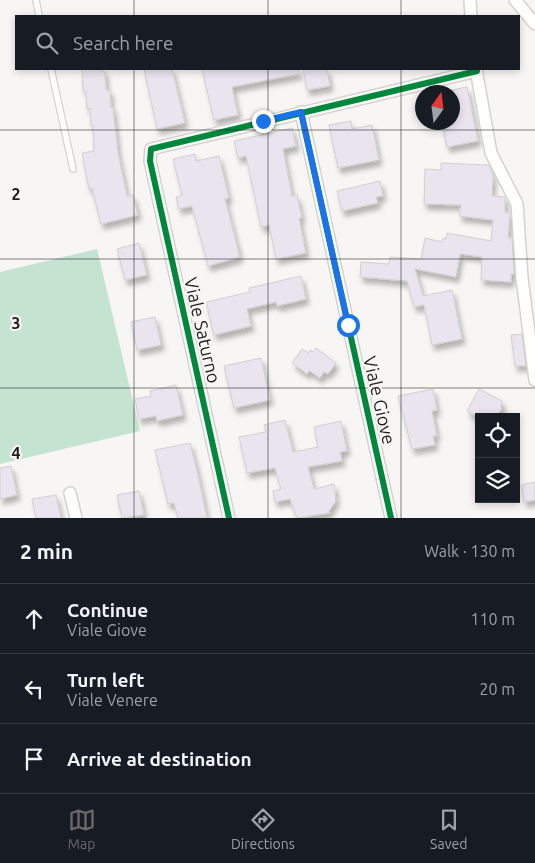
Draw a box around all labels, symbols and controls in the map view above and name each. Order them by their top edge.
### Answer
search box [15,15,520,70]
icon: search [33,29,61,57]
text: Search here [73,32,173,54]
north arrow [415,85,460,130]
route end [252,110,275,133]
text: 2 [11,185,21,203]
street label: Viale Saturno [181,275,225,385]
text: 3 [11,314,21,332]
route start [337,314,360,337]
street label: Viale Giove [360,354,400,446]
map controls [475,413,520,503]
button: locate [475,413,520,458]
text: 4 [11,444,21,462]
button: layers [475,458,520,503]
text: 2 min [20,539,73,563]
text: Walk · 130 m [424,542,515,560]
text: Continue [67,599,148,621]
icon: ahead [20,605,48,633]
text: 110 m [470,610,515,628]
text: Viale Giove [67,621,147,639]
text: Turn left [67,669,145,691]
icon: left [20,675,48,703]
text: 20 m [479,680,515,698]
text: Viale Venere [67,691,158,709]
icon: arrive [20,745,48,773]
text: Arrive at destination [67,748,252,770]
tab: Map [68,806,96,852]
tab: Directions [231,806,295,852]
tab: Saved [430,806,467,852]

